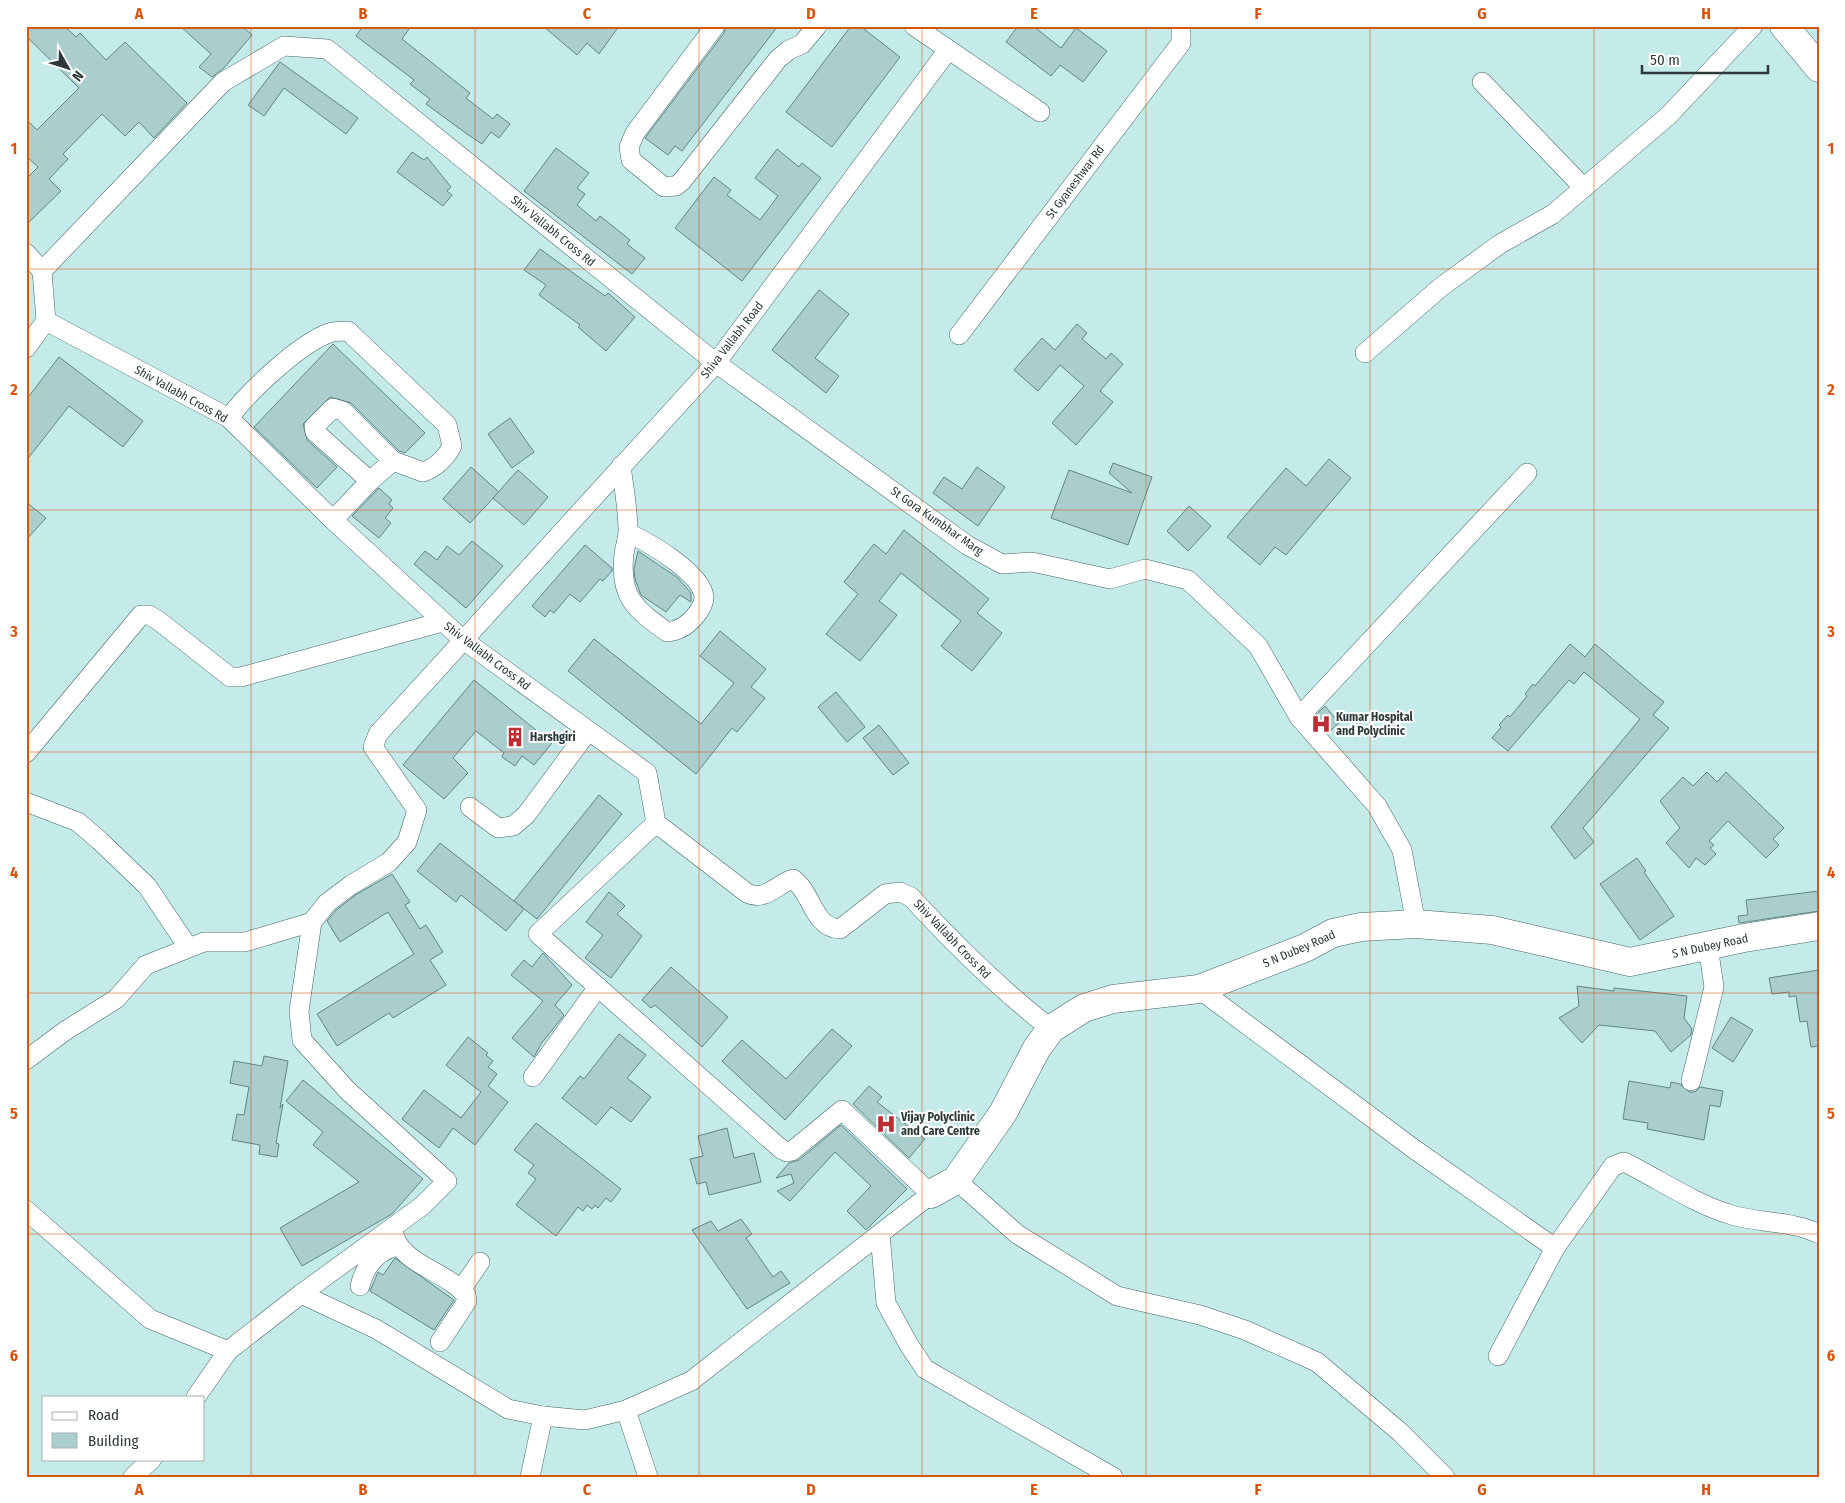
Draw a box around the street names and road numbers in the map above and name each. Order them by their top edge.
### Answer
street label: St Gyaneshwar Rd [1043,143,1107,221]
street label: Shiv Vallabh Cross Rd [508,193,598,269]
street label: Shiva Vallabh Road [698,299,766,381]
street label: Shiv Vallabh Cross Rd [132,363,230,425]
street label: St Gora Kumbhar Marg [888,484,986,558]
street label: Shiv Vallabh Cross Rd [441,619,533,693]
street label: Shiv Vallabh Cross Rd [911,897,993,981]
street label: S N Dubey Road [1261,927,1337,971]
street label: S N Dubey Road [1671,931,1749,961]

